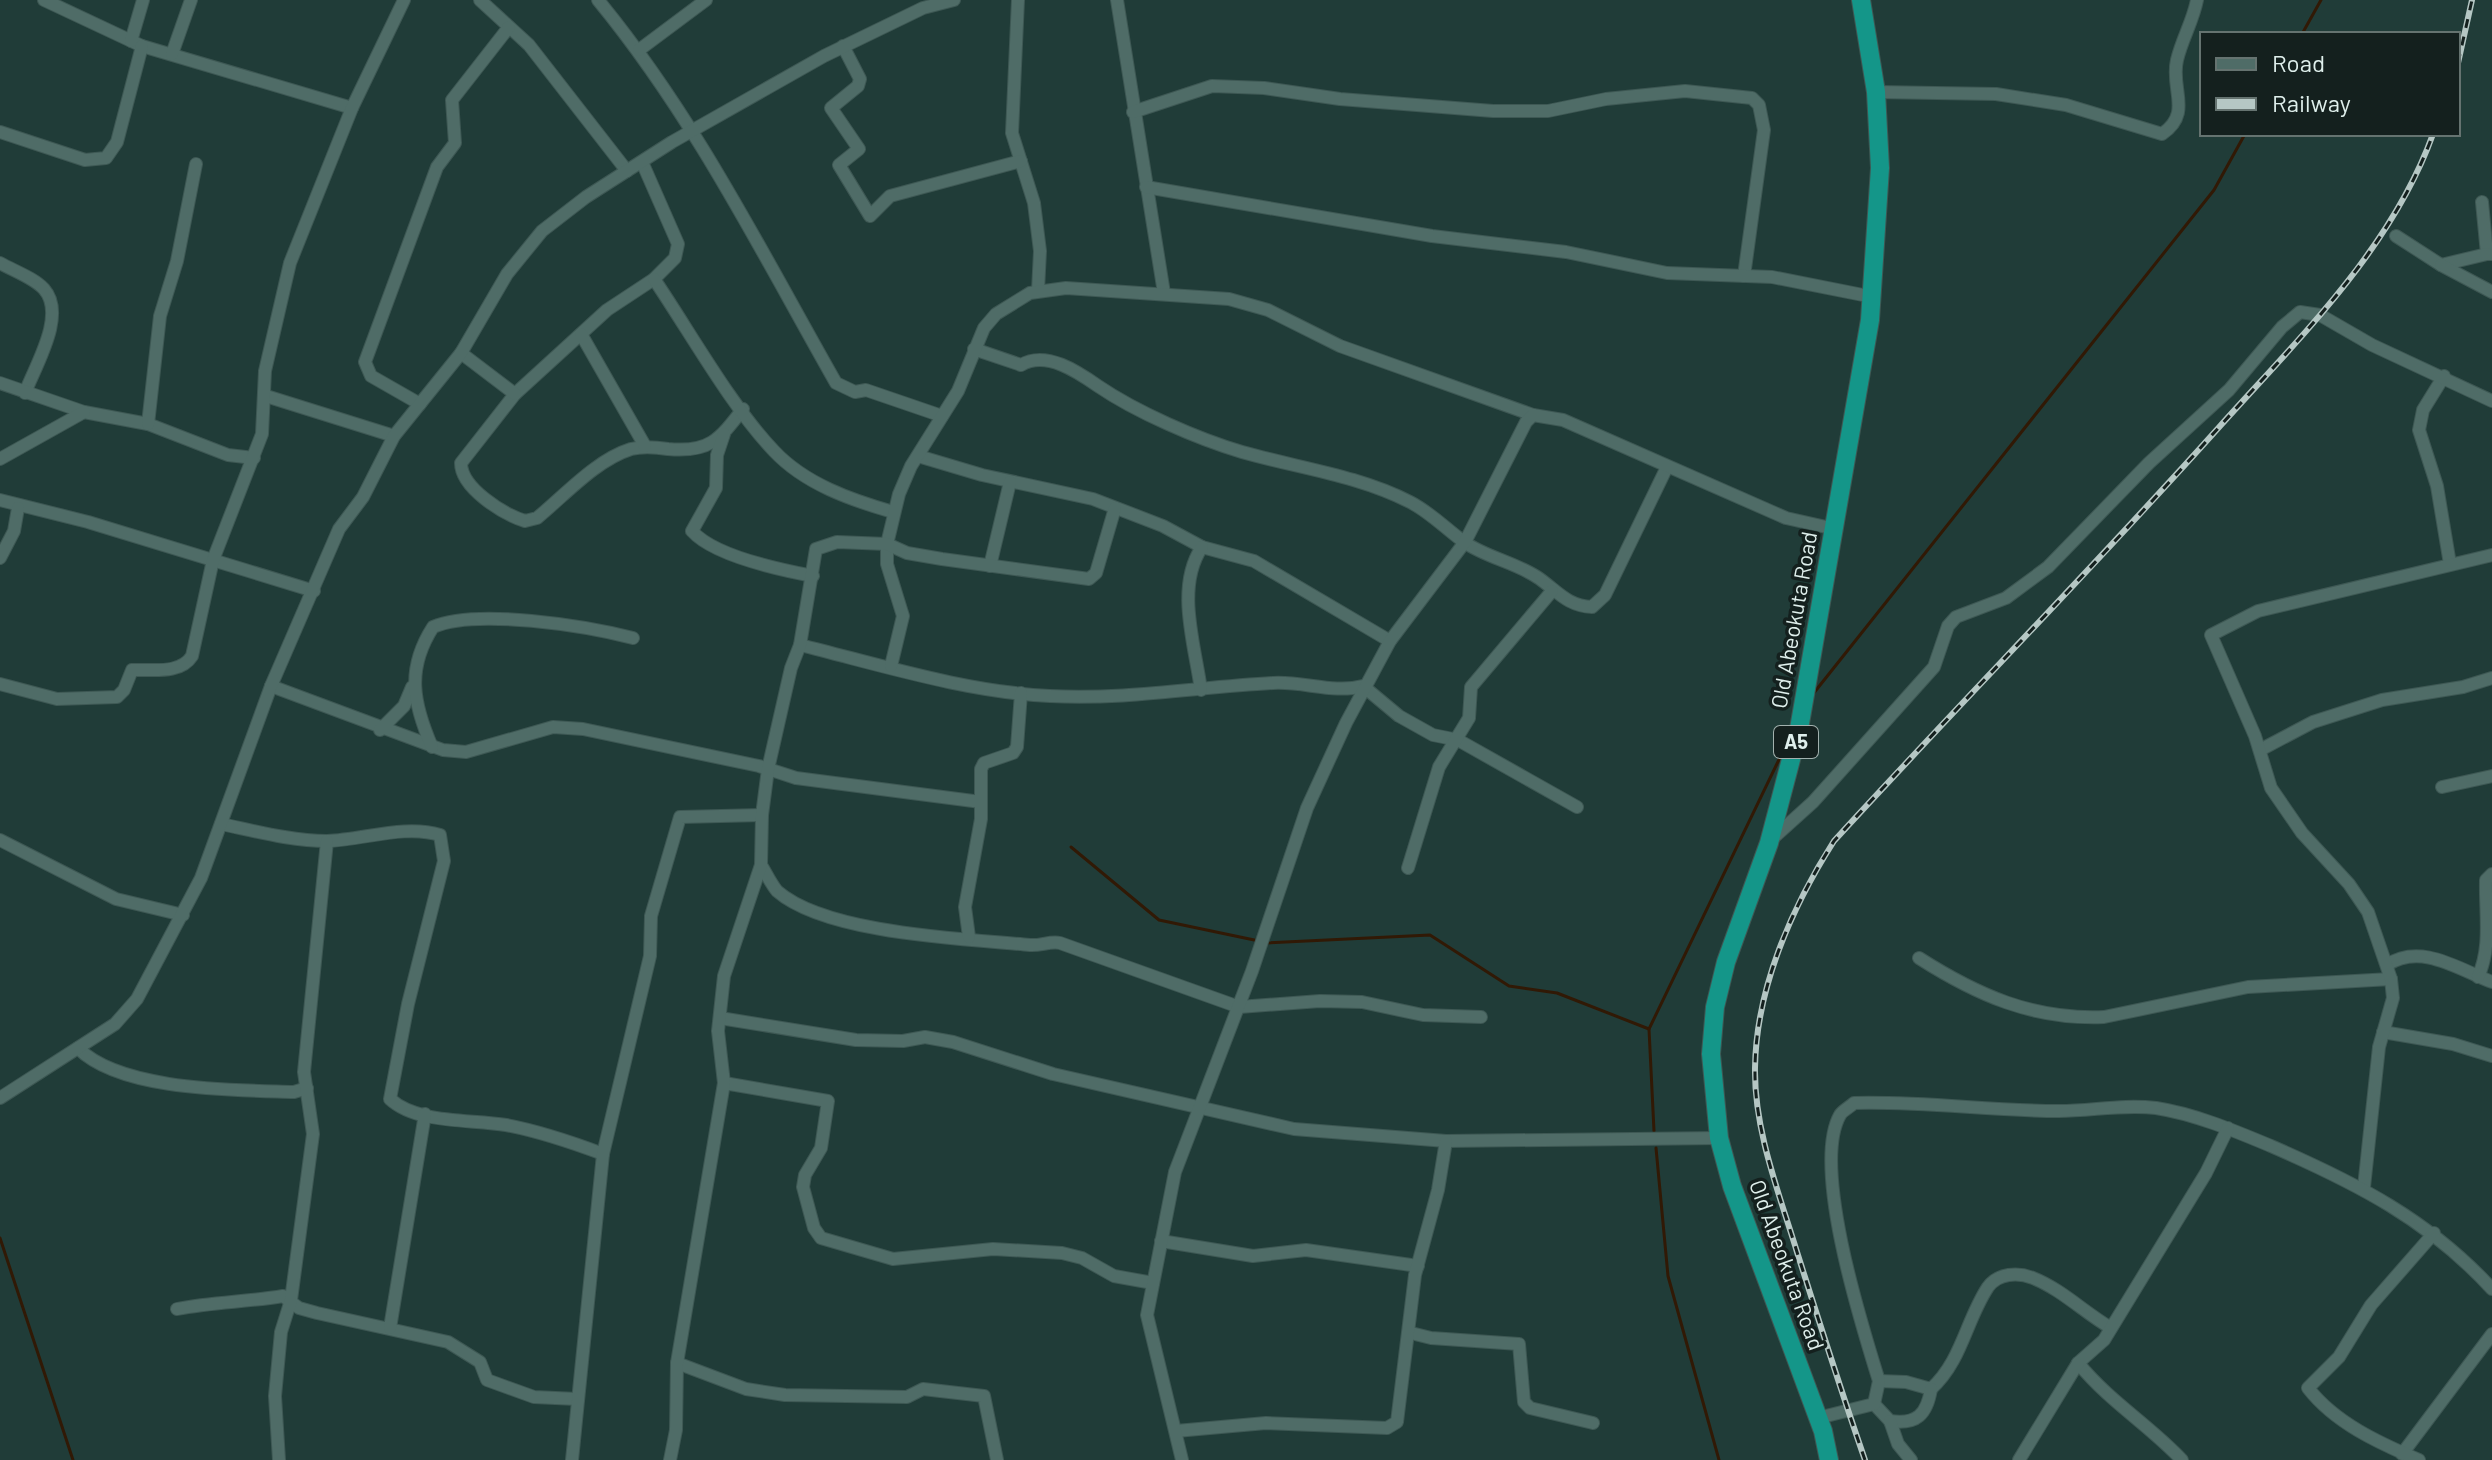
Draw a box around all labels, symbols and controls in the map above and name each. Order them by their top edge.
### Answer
legend [2200,32,2460,136]
text: Road [2272,48,2325,77]
text: Railway [2272,88,2351,117]
street label: Old Abeokuta Road [1765,529,1821,710]
road number: A5 [1774,726,1818,758]
street label: Old Abeokuta Road [1745,1176,1831,1353]

